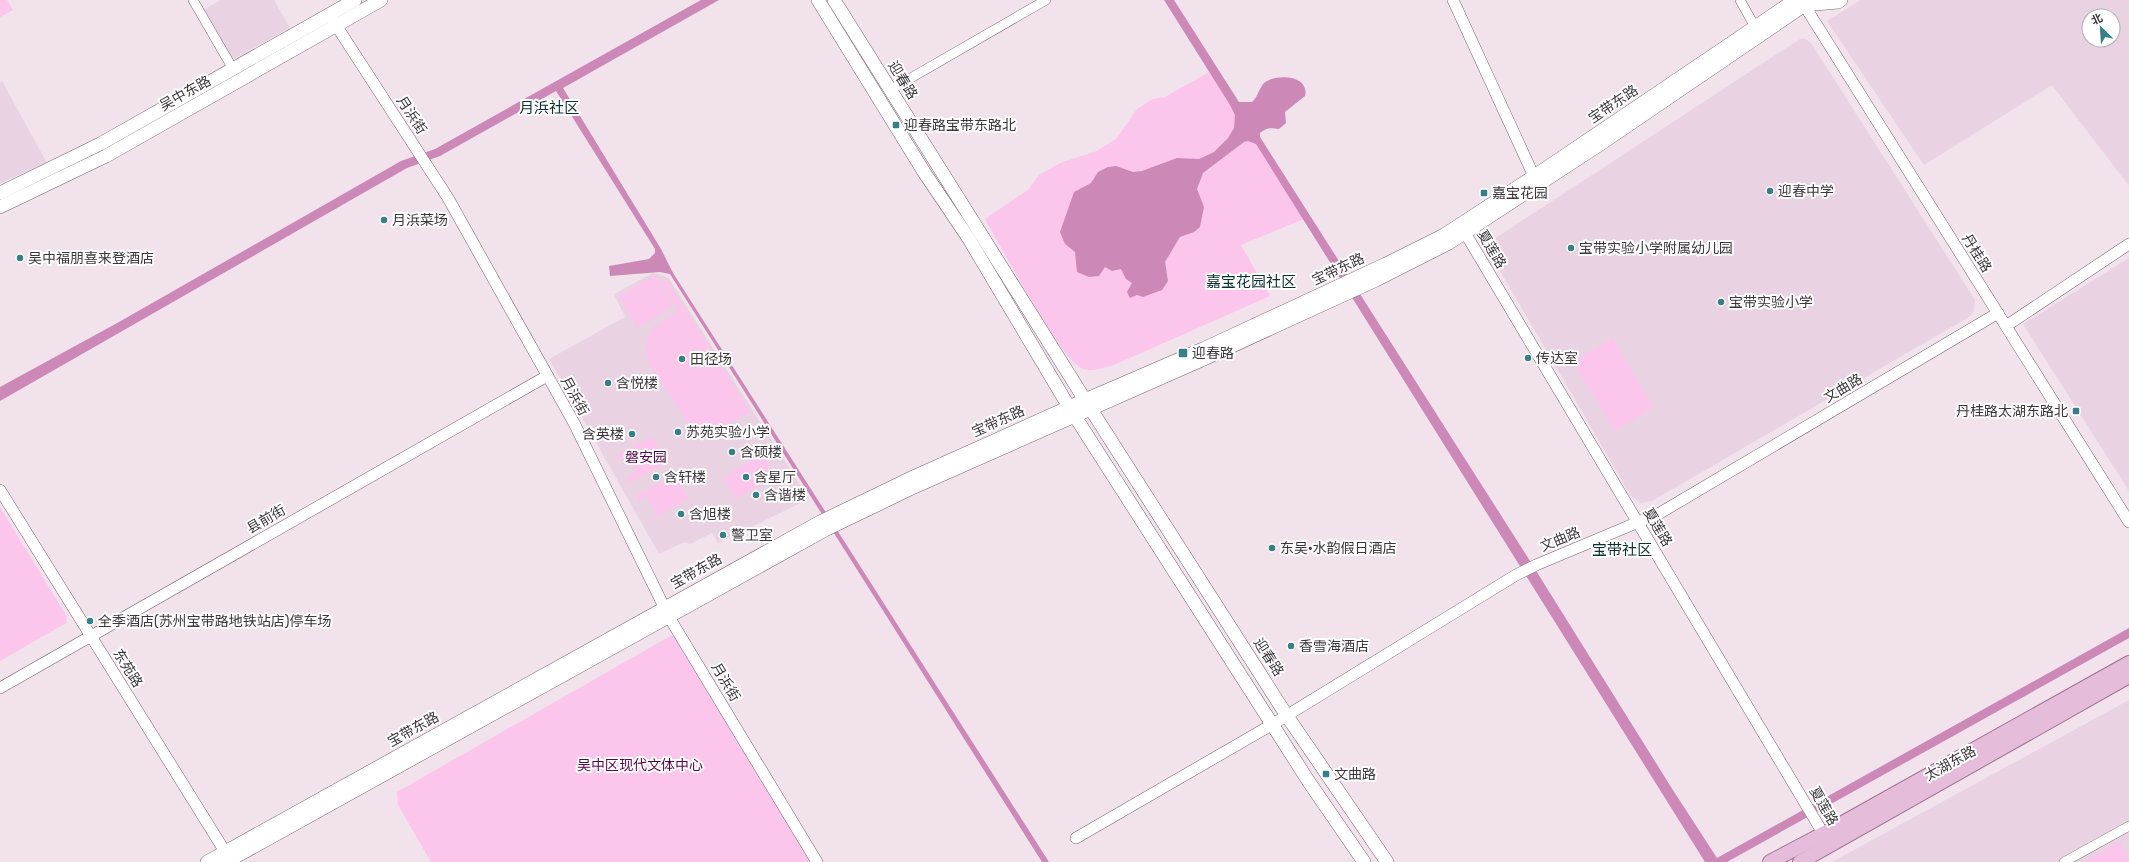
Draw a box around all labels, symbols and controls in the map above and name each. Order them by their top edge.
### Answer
north arrow [2081,8,2121,48]
text: 北 [2089,11,2105,28]
street label: 迎春路 [884,58,921,103]
street label: 吴中东路 [157,72,214,114]
street label: 宝带东路 [1585,82,1641,127]
street label: 月浜街 [393,93,430,138]
district label: 月浜社区 [519,99,579,117]
place label: 迎春路宝带东路北 [904,117,1016,134]
marker: 迎春路宝带东路北 [891,120,901,130]
place label: 迎春中学 [1778,183,1834,200]
place label: 嘉宝花园 [1492,185,1548,202]
marker: 迎春中学 [1765,186,1775,196]
marker: 嘉宝花园 [1479,188,1489,198]
place label: 月浜菜场 [392,212,448,229]
marker: 月浜菜场 [379,215,389,225]
street label: 夏莲路 [1473,227,1510,272]
street label: 丹桂路 [1958,231,1995,276]
place label: 宝带实验小学附属幼儿园 [1579,240,1733,257]
marker: 宝带实验小学附属幼儿园 [1566,243,1576,253]
place label: 吴中福朋喜来登酒店 [28,250,154,267]
street label: 宝带东路 [1309,250,1367,289]
marker: 吴中福朋喜来登酒店 [15,253,25,263]
district label: 嘉宝花园社区 [1206,273,1296,291]
place label: 宝带实验小学 [1729,294,1813,311]
marker: 宝带实验小学 [1716,297,1726,307]
place label: 迎春路 [1192,345,1234,362]
marker: 迎春路 [1177,347,1189,359]
place label: 传达室 [1536,350,1578,367]
place label: 田径场 [690,351,732,368]
marker: 传达室 [1523,353,1533,363]
marker: 田径场 [677,354,687,364]
street label: 文曲路 [1821,370,1866,407]
street label: 月浜街 [557,374,592,419]
place label: 含悦楼 [616,375,658,392]
marker: 含悦楼 [603,378,613,388]
street label: 宝带东路 [969,402,1027,441]
place label: 丹桂路太湖东路北 [1956,403,2068,420]
marker: 丹桂路太湖东路北 [2071,406,2081,416]
place label: 苏苑实验小学 [686,424,770,441]
place label: 含英楼 [582,426,624,443]
marker: 苏苑实验小学 [673,427,683,437]
marker: 含英楼 [627,429,637,439]
place label: 含硕楼 [740,444,782,461]
marker: 含硕楼 [727,447,737,457]
park label: 磐安园 [625,449,667,466]
place label: 含轩楼 [664,469,706,486]
place label: 含星厅 [754,469,796,486]
marker: 含轩楼 [651,472,661,482]
marker: 含星厅 [741,472,751,482]
place label: 含谐楼 [764,487,806,504]
marker: 含谐楼 [751,490,761,500]
street label: 县前街 [244,502,289,537]
street label: 夏莲路 [1639,505,1676,550]
place label: 含旭楼 [689,506,731,523]
marker: 含旭楼 [676,509,686,519]
street label: 文曲路 [1538,524,1583,555]
place label: 警卫室 [731,527,773,544]
marker: 警卫室 [718,530,728,540]
place label: 东吴·水韵假日酒店 [1280,540,1397,557]
district label: 宝带社区 [1592,541,1652,559]
marker: 东吴·水韵假日酒店 [1267,543,1277,553]
street label: 宝带东路 [668,550,725,592]
place label: 全季酒店(苏州宝带路地铁站店)停车场 [98,613,332,630]
marker: 全季酒店(苏州宝带路地铁站店)停车场 [85,616,95,626]
street label: 迎春路 [1250,635,1287,680]
place label: 香雪海酒店 [1299,638,1369,655]
marker: 香雪海酒店 [1286,641,1296,651]
street label: 东苑路 [109,646,146,691]
street label: 月浜街 [707,660,744,705]
street label: 宝带东路 [385,708,442,750]
street label: 太湖东路 [1922,742,1979,784]
park label: 吴中区现代文体中心 [577,757,703,774]
place label: 文曲路 [1334,766,1376,783]
marker: 文曲路 [1321,769,1331,779]
street label: 夏莲路 [1806,784,1841,829]

